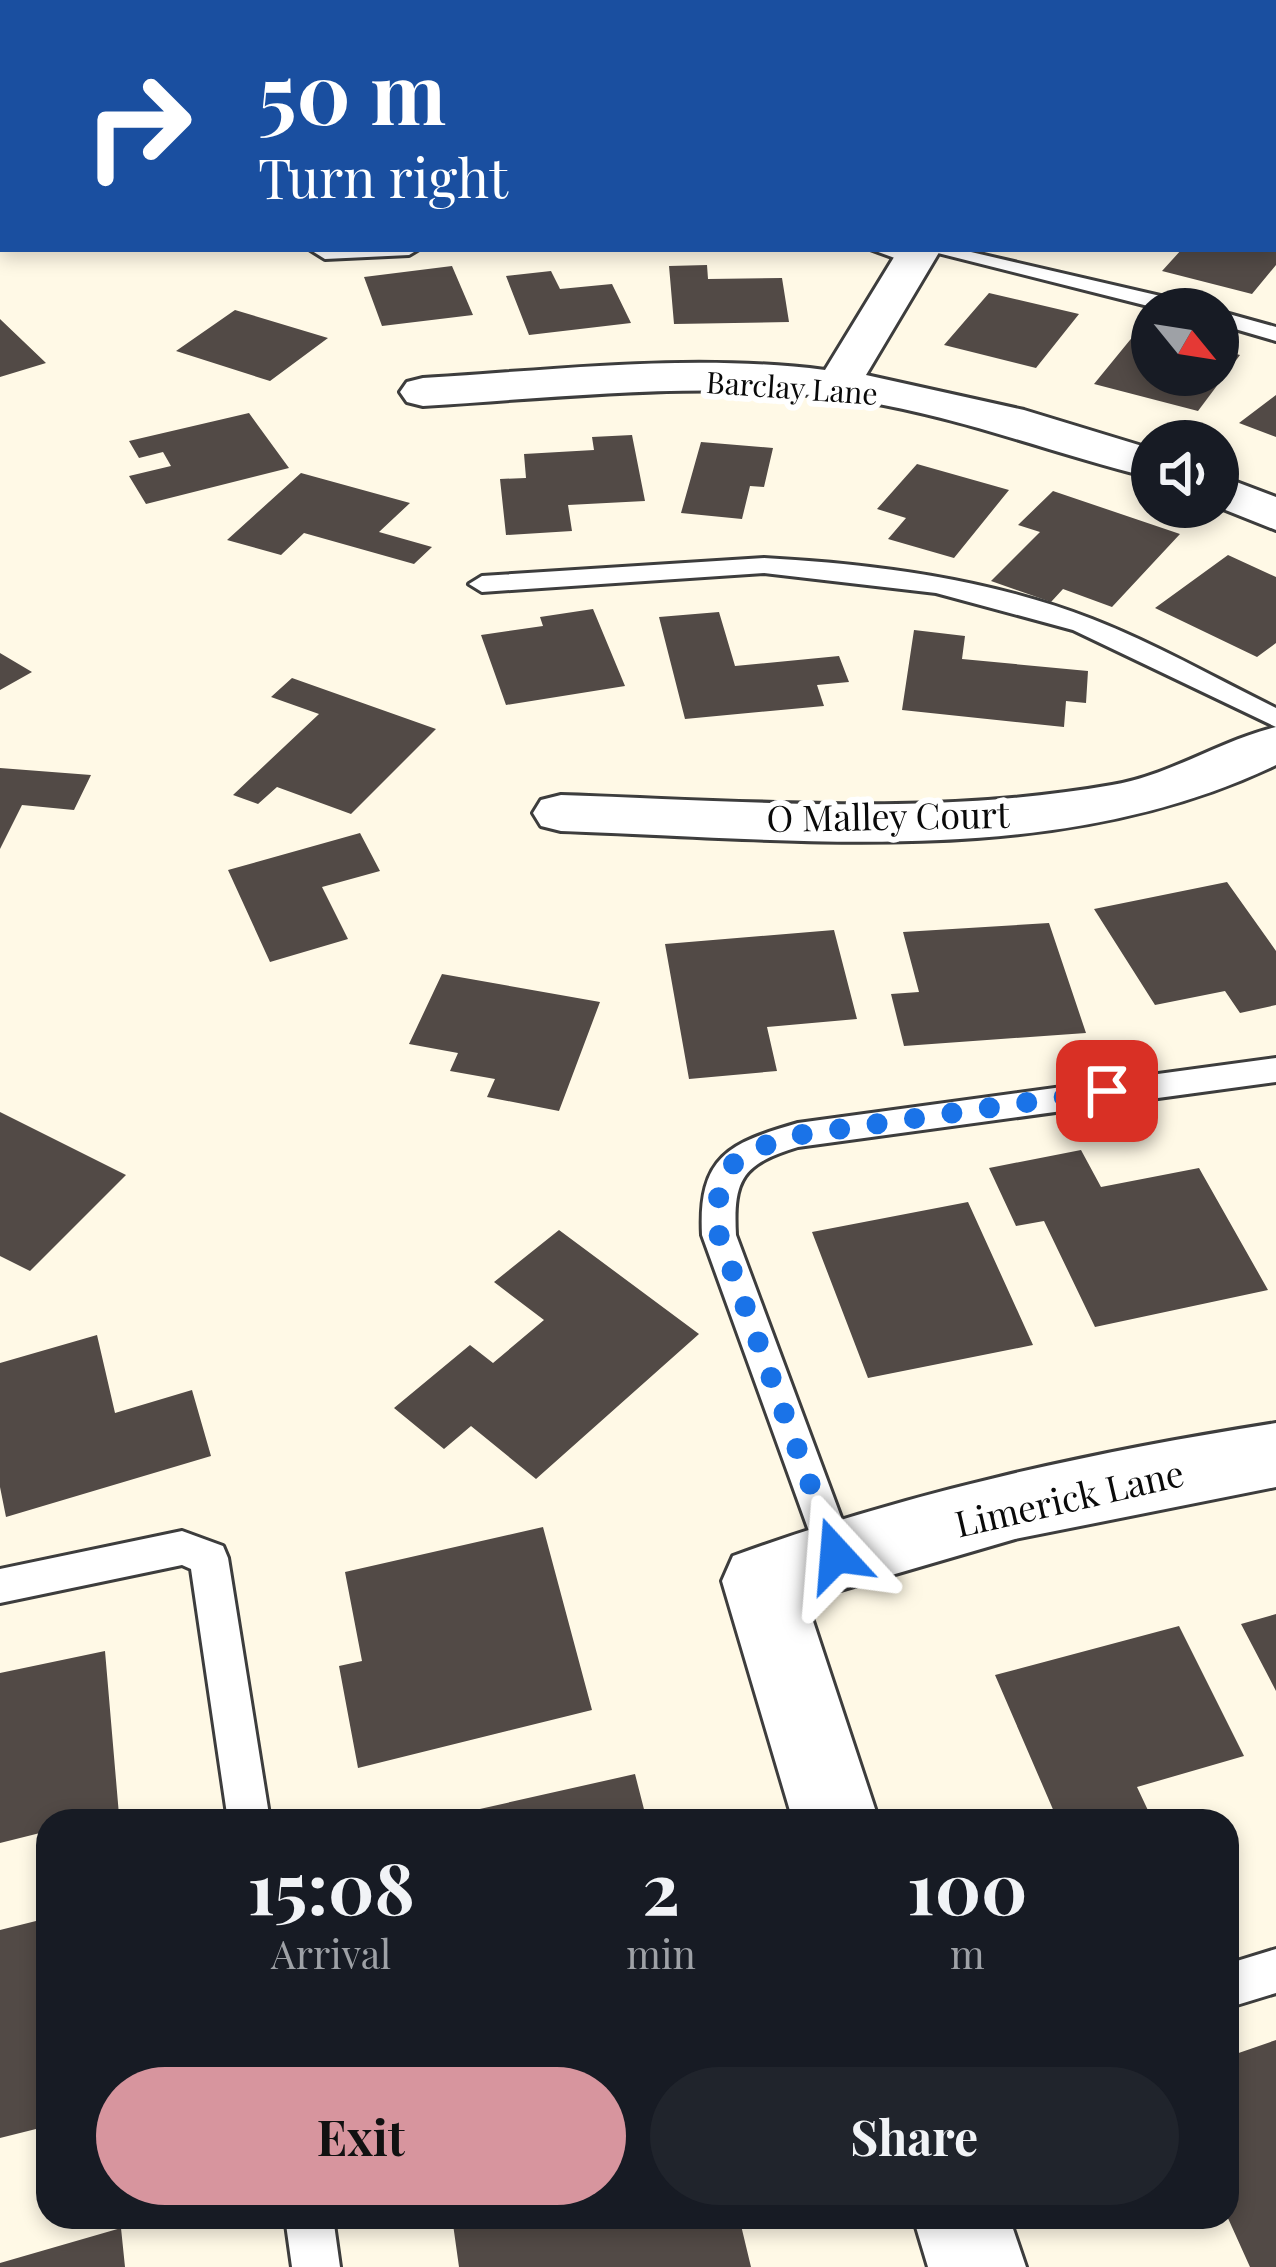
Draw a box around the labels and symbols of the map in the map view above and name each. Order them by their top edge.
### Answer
north arrow [1131,288,1239,396]
street label: Barclay Lane [705,361,879,413]
street label: O Malley Court [766,789,1011,841]
pin [1056,1040,1158,1142]
street label: Limerick Lane [950,1447,1188,1547]
position arrow [773,1492,899,1618]

